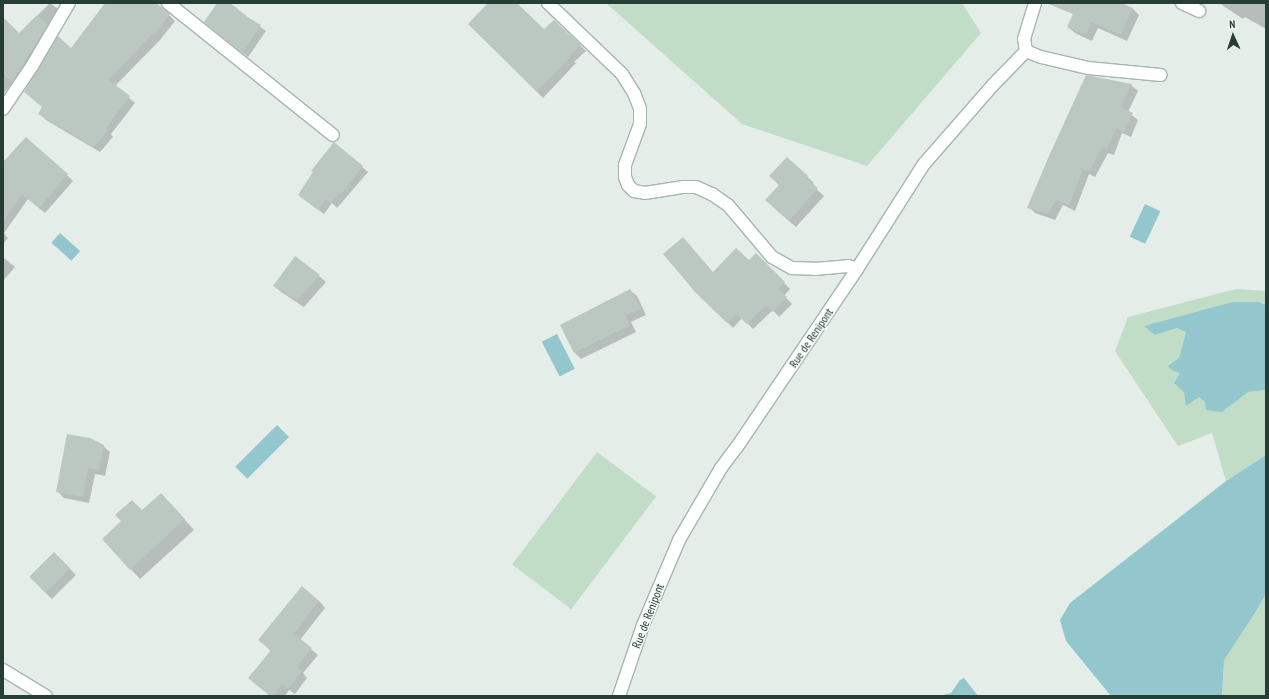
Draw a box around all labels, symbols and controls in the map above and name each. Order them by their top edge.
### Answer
north arrow [1213,16,1253,56]
text: N [1229,17,1236,31]
street label: Rue de Renipont [786,306,836,370]
street label: Rue de Renipont [629,582,667,650]

